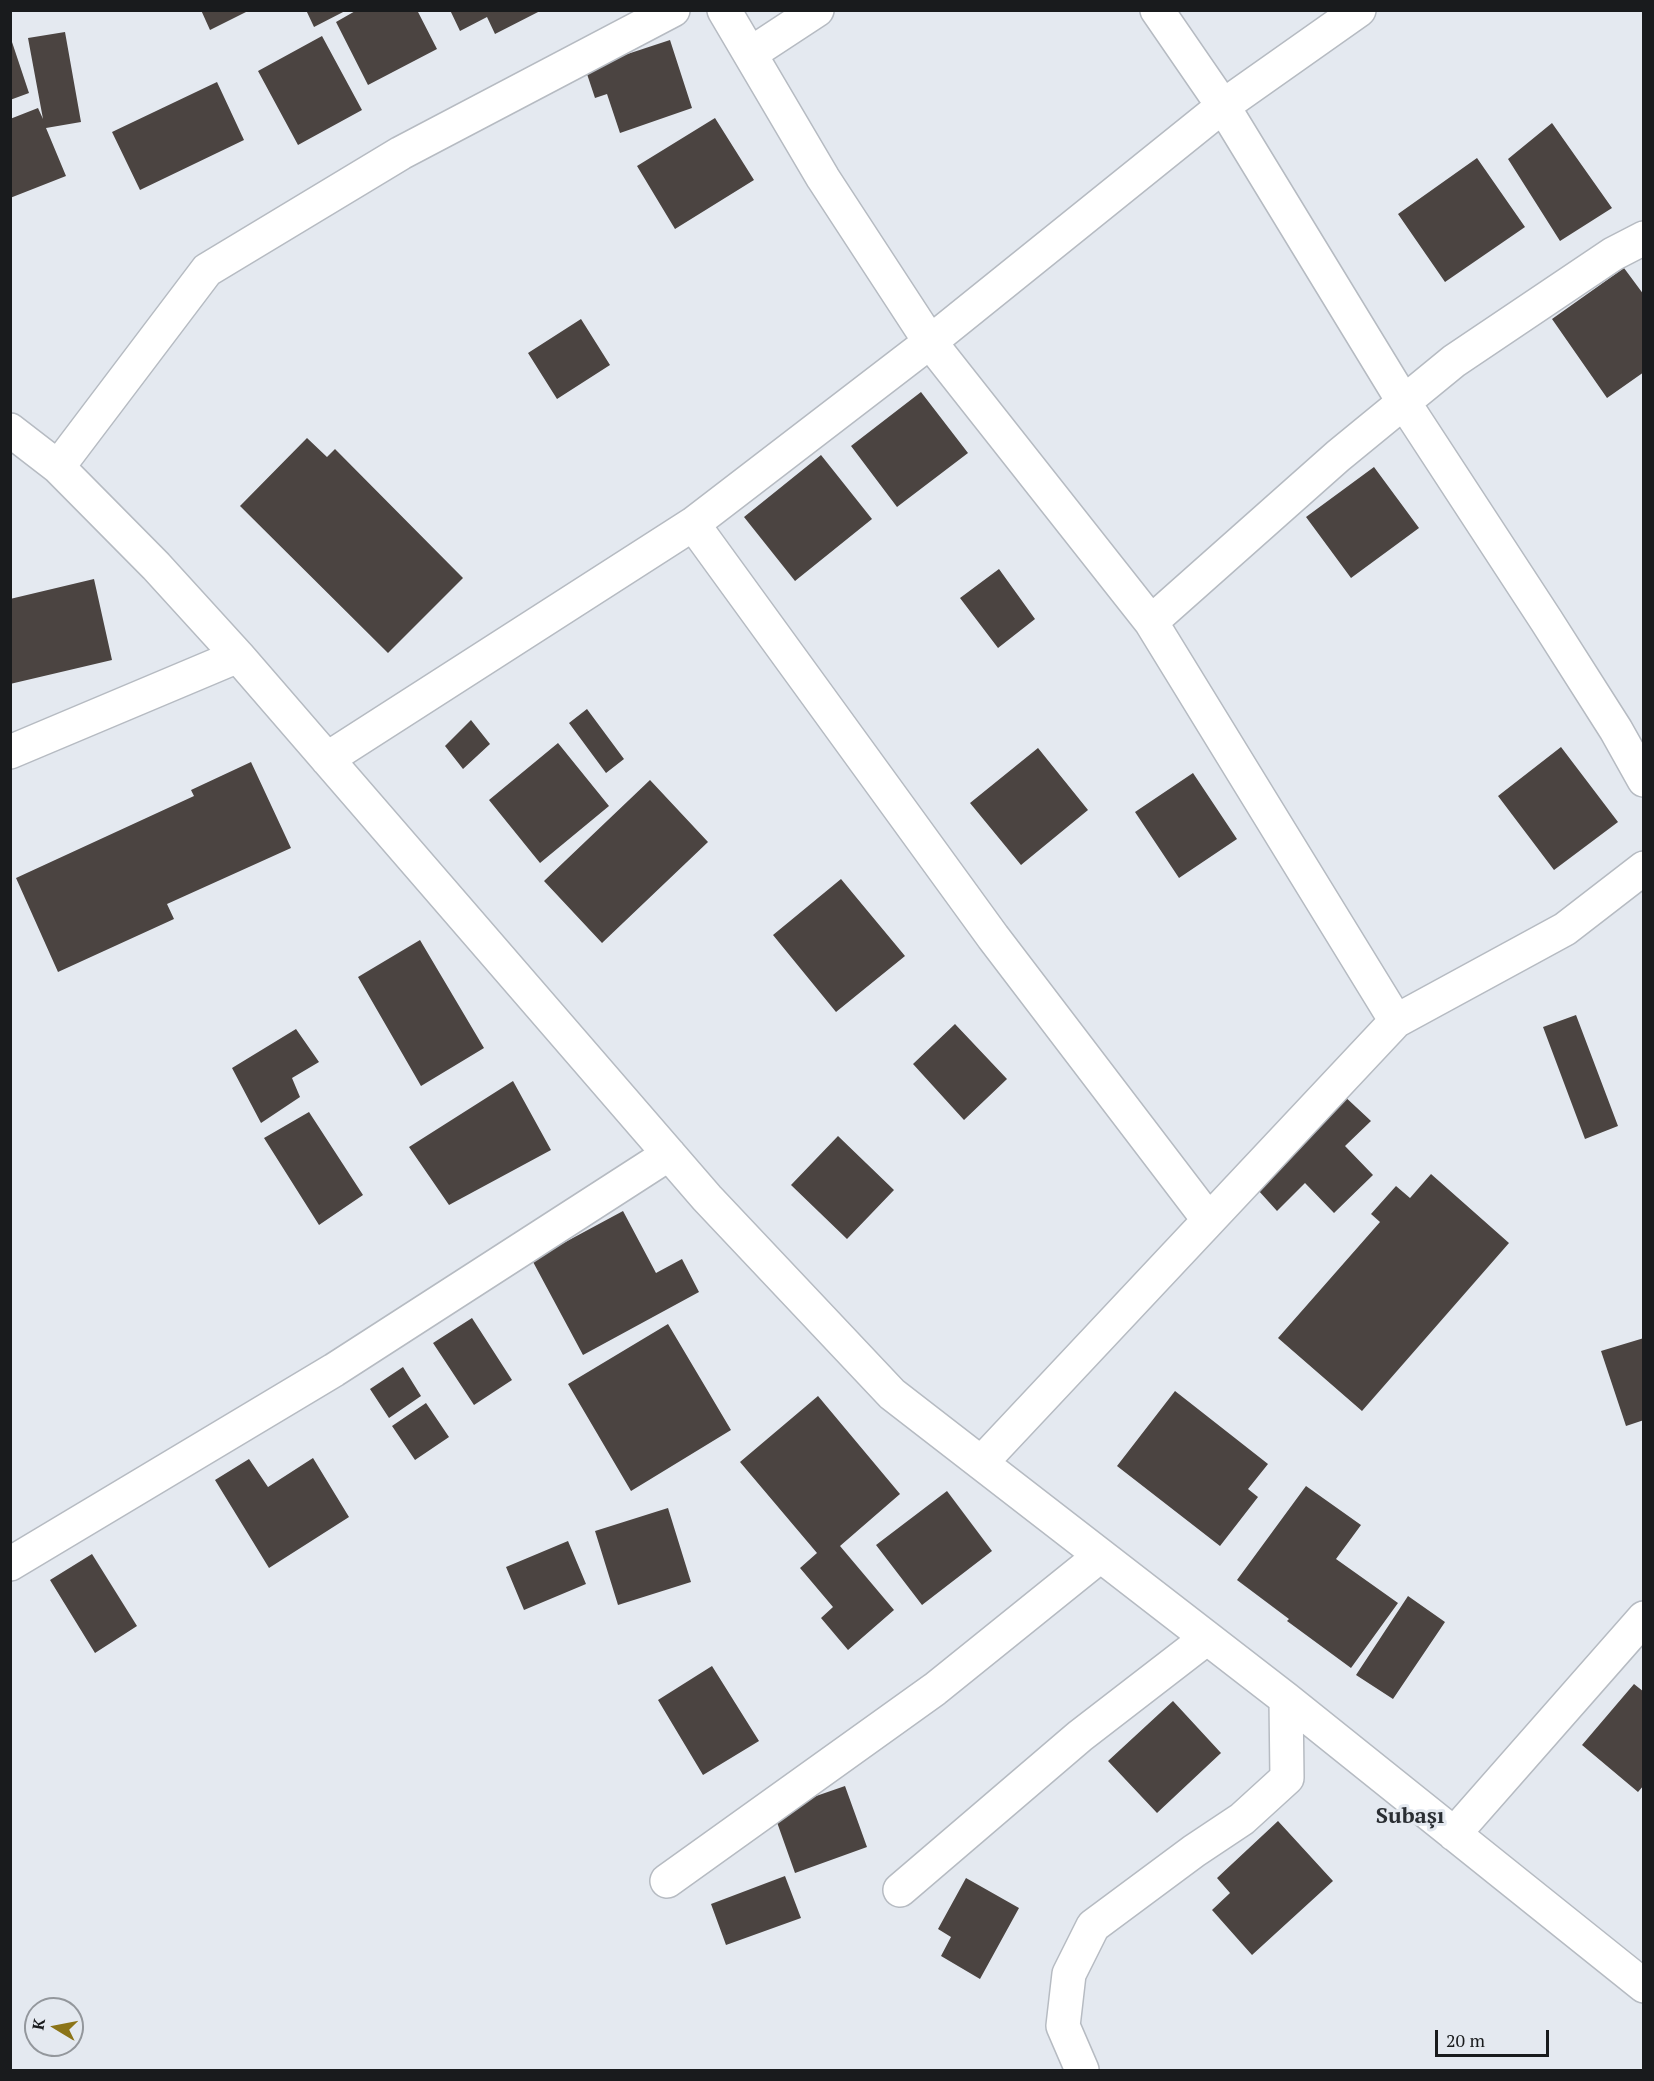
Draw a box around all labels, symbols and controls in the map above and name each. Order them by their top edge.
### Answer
district label: Subaşı [1376,1804,1444,1830]
north arrow [24,1997,84,2057]
text: K [26,2017,50,2032]
scale bar [1438,2018,1552,2056]
text: 20 m [1446,2028,1485,2052]

